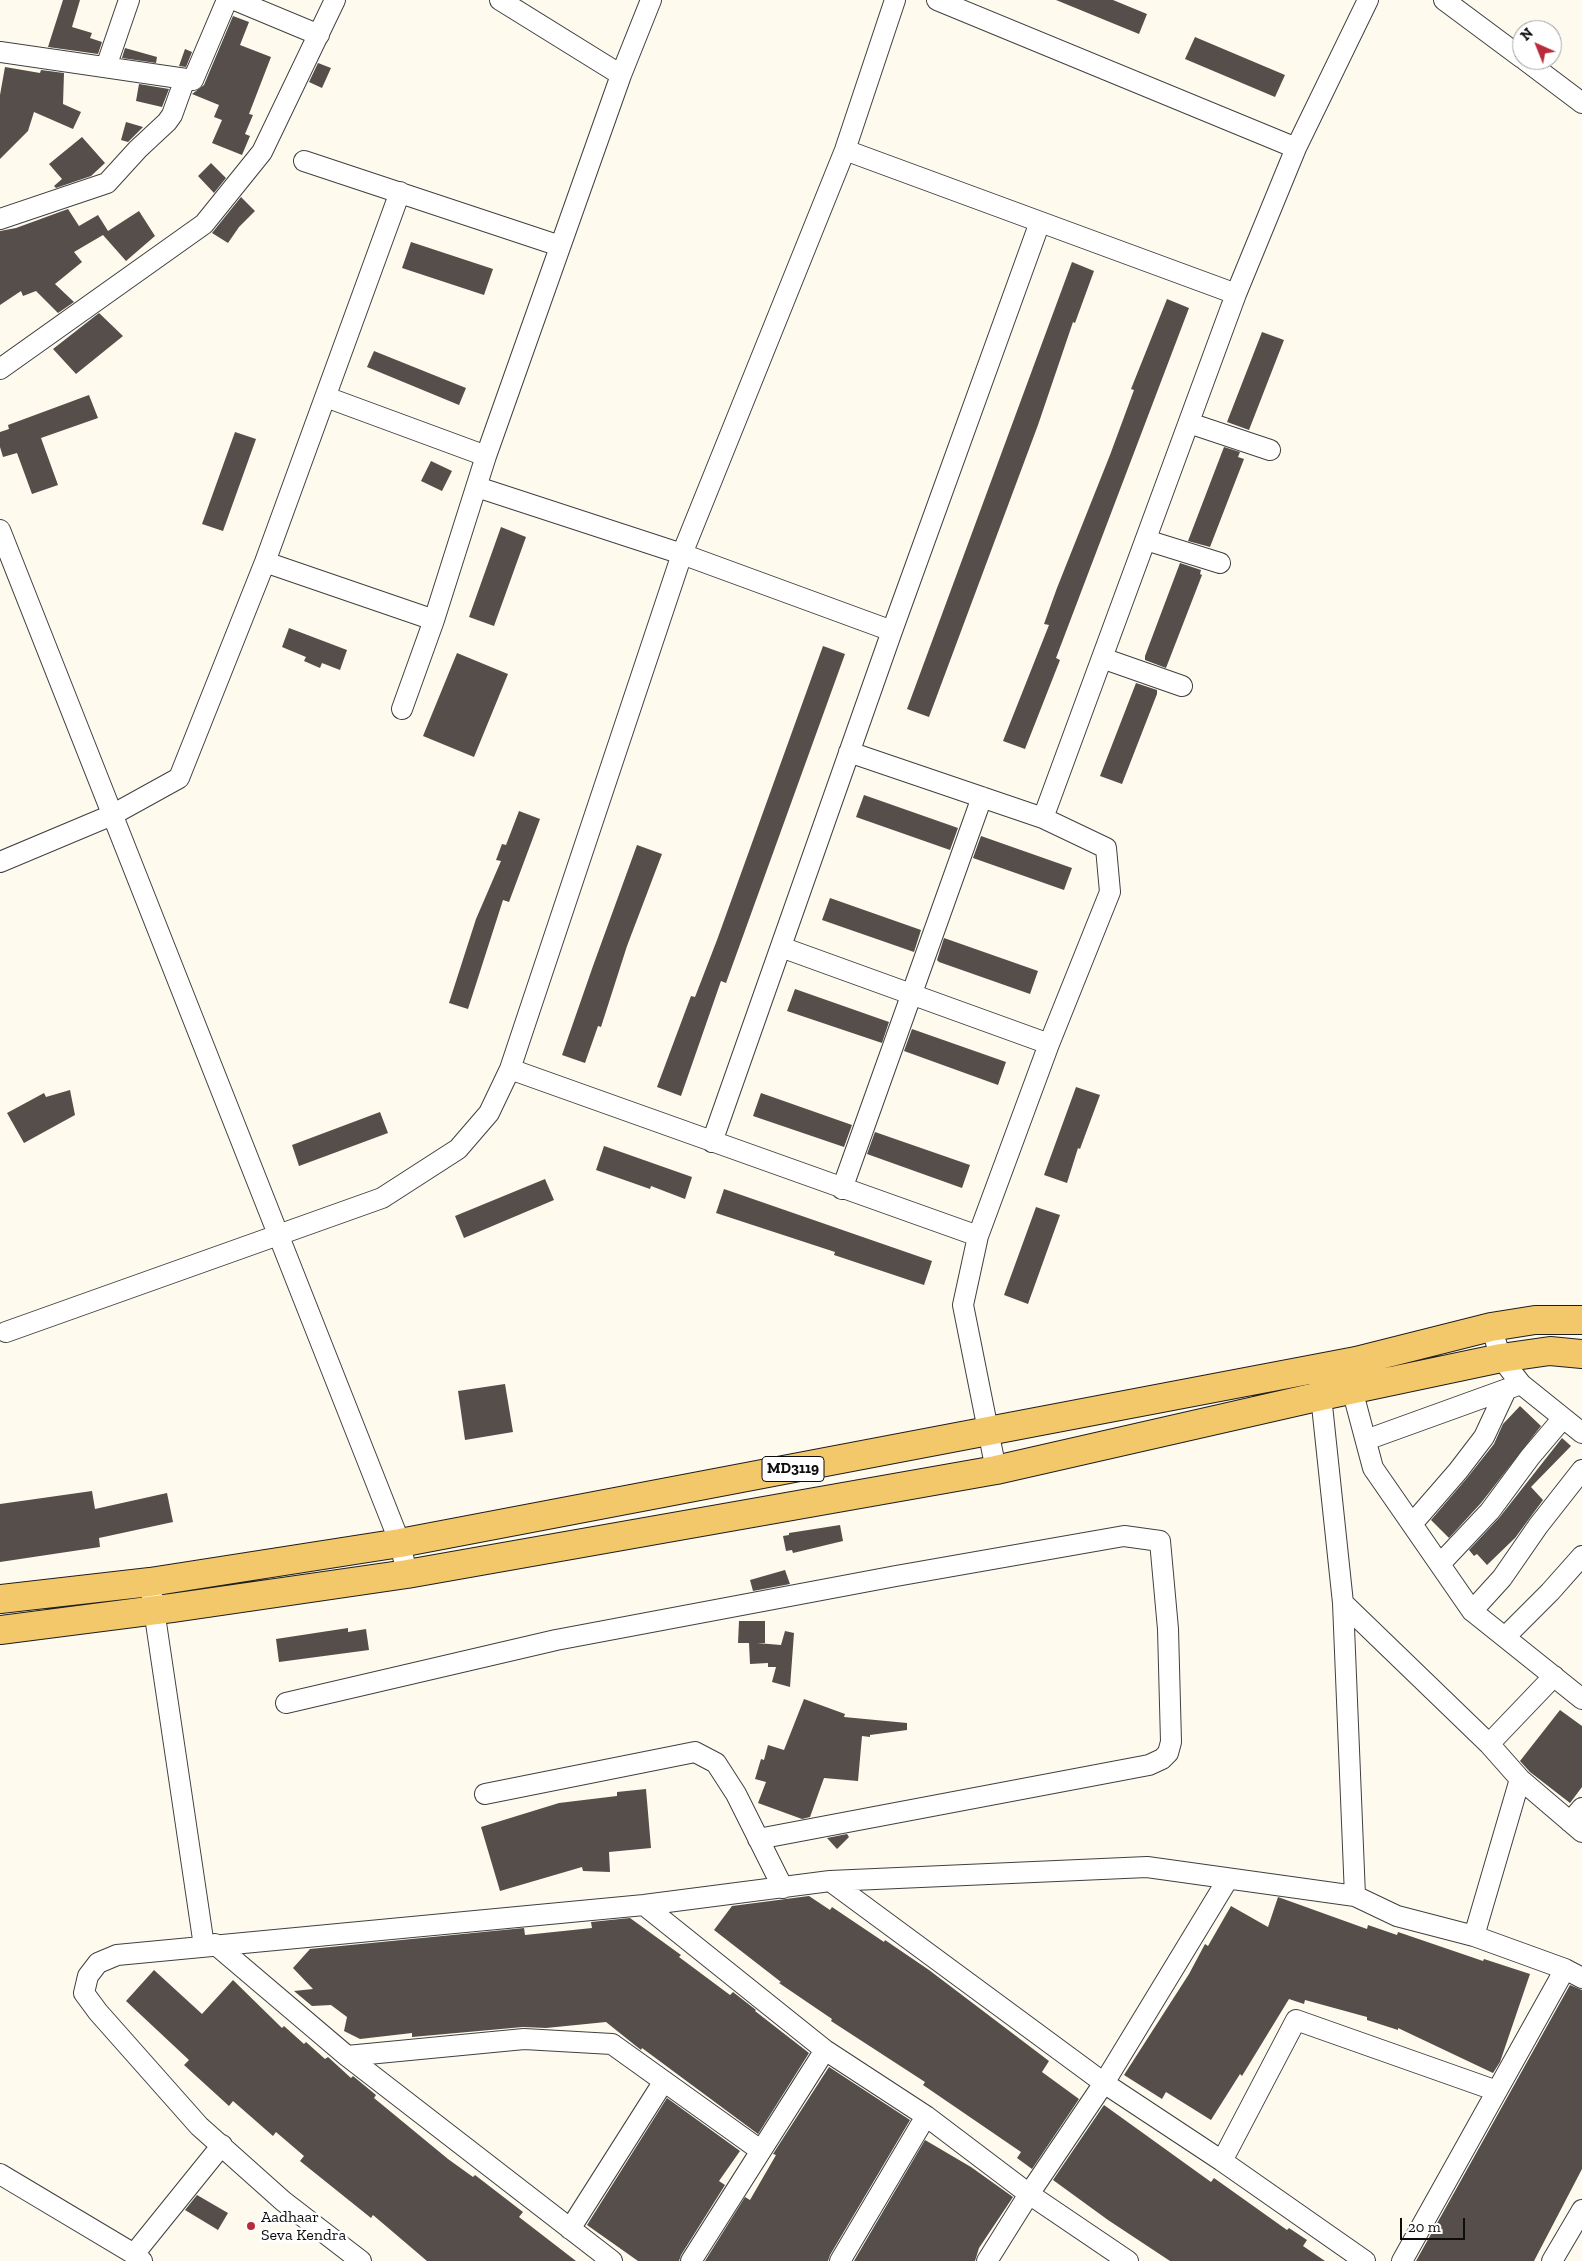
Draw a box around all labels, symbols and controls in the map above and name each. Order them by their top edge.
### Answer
north arrow [1512,20,1562,70]
text: N [1517,25,1537,44]
road number: MD3119 [762,1456,824,1482]
place label: Aadhaar Seva Kendra [261,2207,346,2245]
scale bar [1402,2208,1467,2240]
text: 20 m [1408,2218,1441,2236]
marker: Aadhaar Seva Kendra [245,2220,257,2232]

